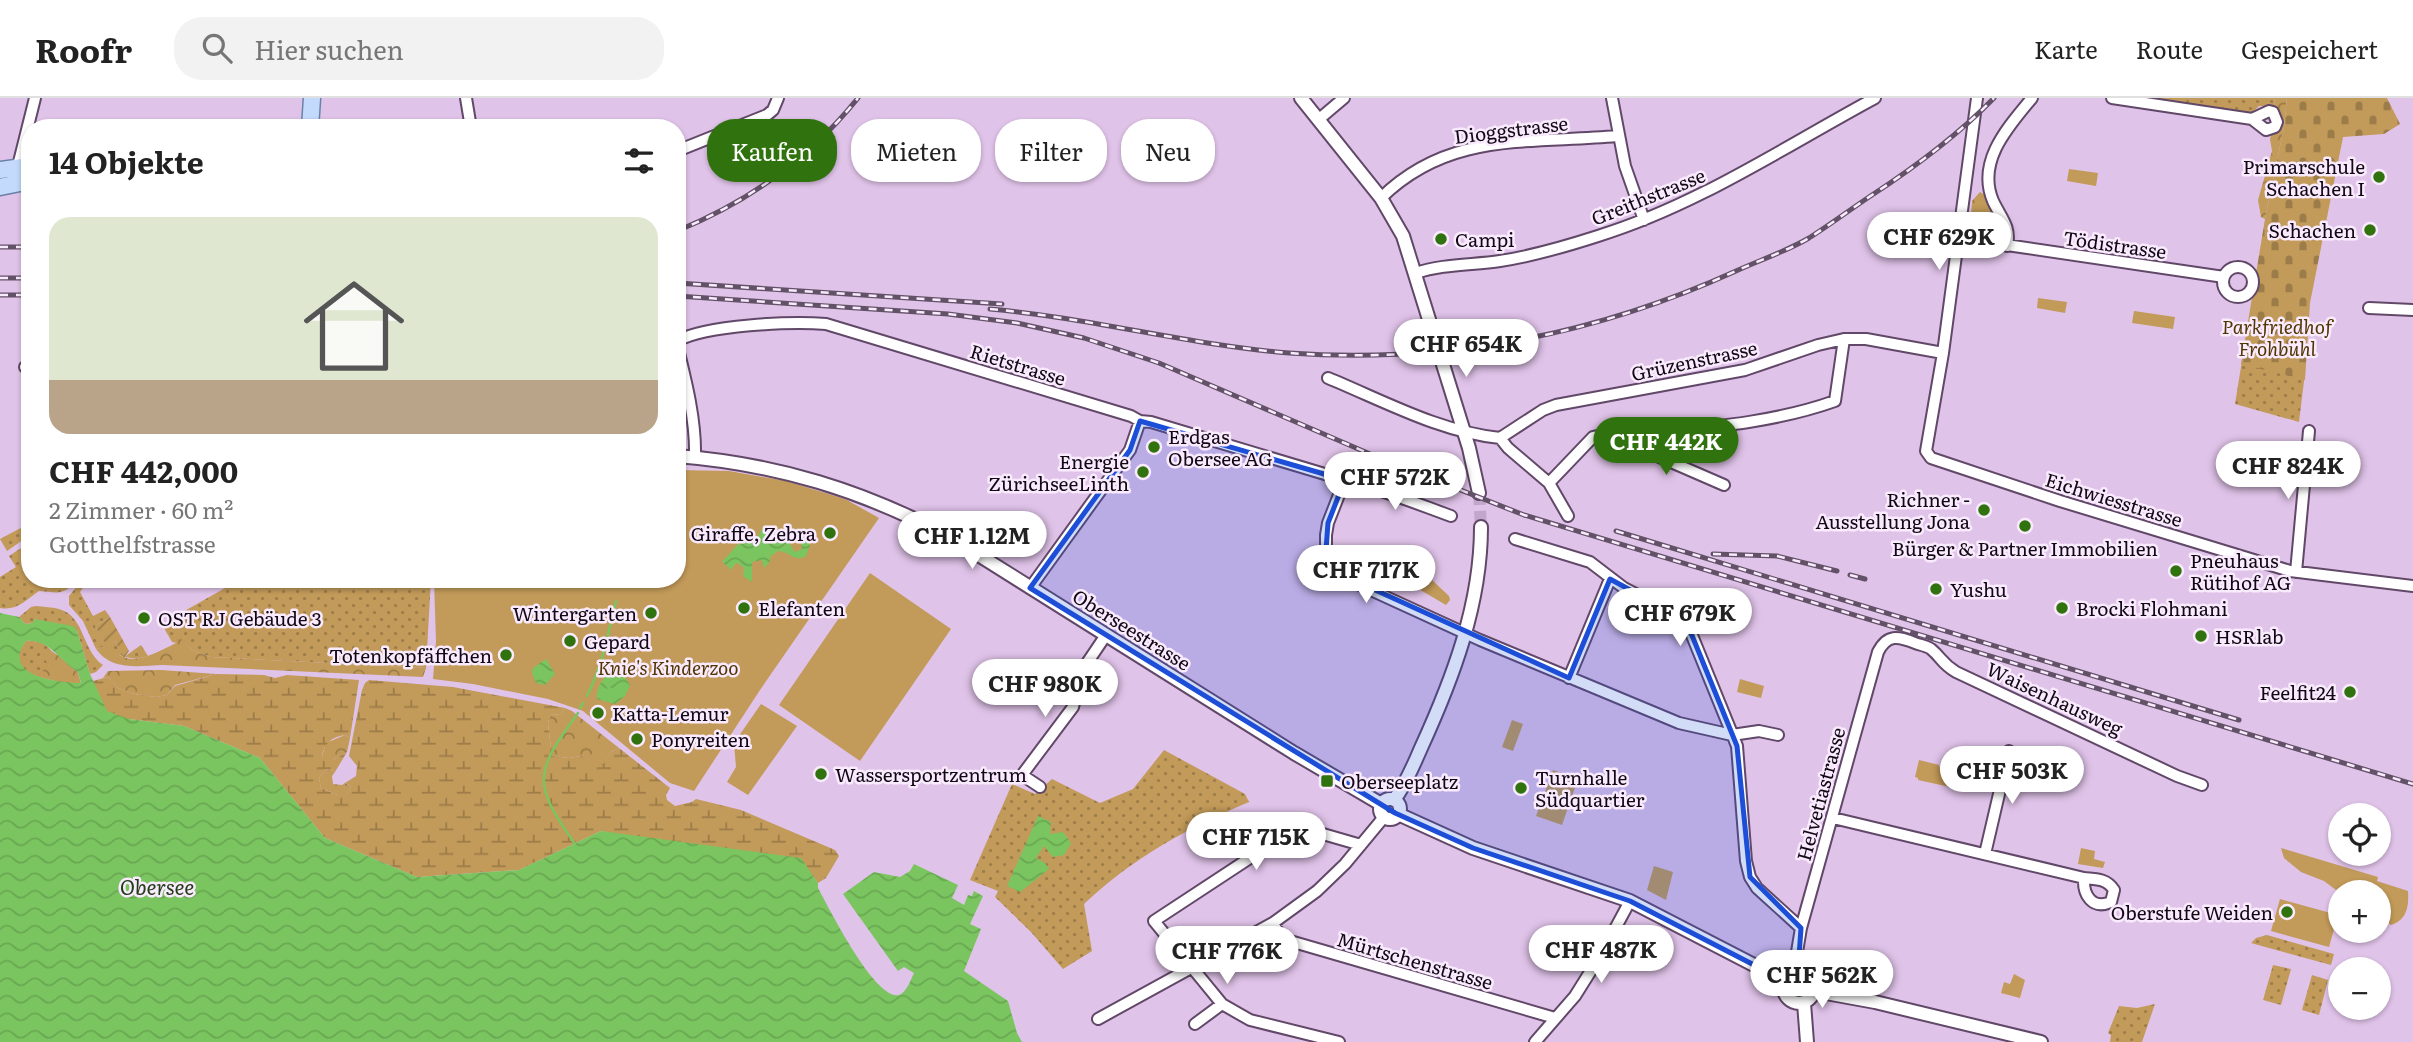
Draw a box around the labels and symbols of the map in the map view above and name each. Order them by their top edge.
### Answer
street label: Dioggstrasse [1452,108,1570,150]
place label: Primarschule Schachen I [2243,152,2365,202]
street label: Greithstrasse [1587,160,1709,232]
marker: Primarschule Schachen I [2371,169,2387,185]
pin: CHF 629K [1867,212,2011,272]
place label: Schachen [2269,216,2356,244]
marker: Schachen [2362,222,2378,238]
street label: Tödistrasse [2062,223,2168,265]
place label: Campi [1455,225,1514,253]
marker: Campi [1433,231,1449,247]
park label: Parkfriedhof Frohbühl [2222,312,2334,362]
pin: CHF 654K [1394,320,1538,379]
street label: Grüzenstrasse [1628,333,1760,387]
street label: Rietstrasse [967,336,1069,392]
pin: CHF 442K [1594,418,1738,477]
place label: Erdgas Obersee AG [1168,422,1273,472]
marker: Erdgas Obersee AG [1146,439,1162,455]
pin: CHF 824K [2216,442,2360,501]
place label: Energie ZürichseeLinth [989,447,1129,497]
pin: CHF 572K [1323,452,1467,512]
marker: Energie ZürichseeLinth [1135,464,1151,480]
street label: Eichwiesstrasse [2042,465,2186,533]
place label: Richner - Ausstellung Jona [1816,485,1971,535]
marker: Richner - Ausstellung Jona [1976,502,1992,518]
pin: CHF 1.12M [892,512,1052,571]
marker: Bürger & Partner Immobilien [2017,518,2033,534]
place label: Giraffe, Zebra [691,519,817,547]
marker: Giraffe, Zebra [822,525,838,541]
place label: Bürger & Partner Immobilien [1892,534,2158,562]
pin: CHF 717K [1294,546,1438,605]
place label: Pneuhaus Rütihof AG [2190,546,2291,596]
marker: Pneuhaus Rütihof AG [2168,563,2184,579]
place label: Yushu [1950,575,2007,603]
marker: Yushu [1928,581,1944,597]
street label: Oberseestrasse [1068,582,1197,677]
pin: CHF 679K [1608,588,1752,648]
place label: Elefanten [758,594,845,622]
place label: Brocki Flohmani [2076,594,2228,622]
place label: Wintergarten [513,599,637,627]
marker: Elefanten [736,600,752,616]
marker: Brocki Flohmani [2054,600,2070,616]
place label: OST RJ Gebäude 3 [158,604,322,632]
marker: Wintergarten [643,605,659,621]
marker: OST RJ Gebäude 3 [136,610,152,626]
place label: HSRlab [2215,622,2283,650]
place label: Gepard [584,627,651,655]
marker: HSRlab [2193,628,2209,644]
marker: Gepard [562,633,578,649]
place label: Totenkopfäffchen [329,641,492,669]
marker: Totenkopfäffchen [498,647,514,663]
park label: Knie's Kinderzoo [597,653,739,681]
street label: Waisenhausweg [1982,654,2128,742]
pin: CHF 980K [973,660,1117,719]
place label: Feelfit24 [2259,678,2337,706]
marker: Feelfit24 [2342,684,2358,700]
place label: Katta-Lemur [612,699,729,727]
marker: Katta-Lemur [590,705,606,721]
street label: Helvetiastrasse [1789,724,1851,864]
place label: Ponyreiten [651,725,750,753]
marker: Ponyreiten [629,731,645,747]
pin: CHF 503K [1940,746,2084,806]
place label: Wassersportzentrum [835,760,1027,788]
place label: Turnhalle Südquartier [1535,763,1645,813]
marker: Wassersportzentrum [813,766,829,782]
place label: Oberseeplatz [1341,767,1458,795]
marker: Oberseeplatz [1319,773,1335,789]
marker: Turnhalle Südquartier [1513,780,1529,796]
pin: CHF 715K [1184,812,1328,872]
water label: Obersee [120,870,194,901]
place label: Oberstufe Weiden [2111,898,2273,926]
marker: Oberstufe Weiden [2279,904,2295,920]
street label: Mürtschenstrasse [1334,924,1496,996]
pin: CHF 776K [1155,926,1299,986]
pin: CHF 487K [1529,926,1673,985]
pin: CHF 562K [1750,950,1894,1010]

